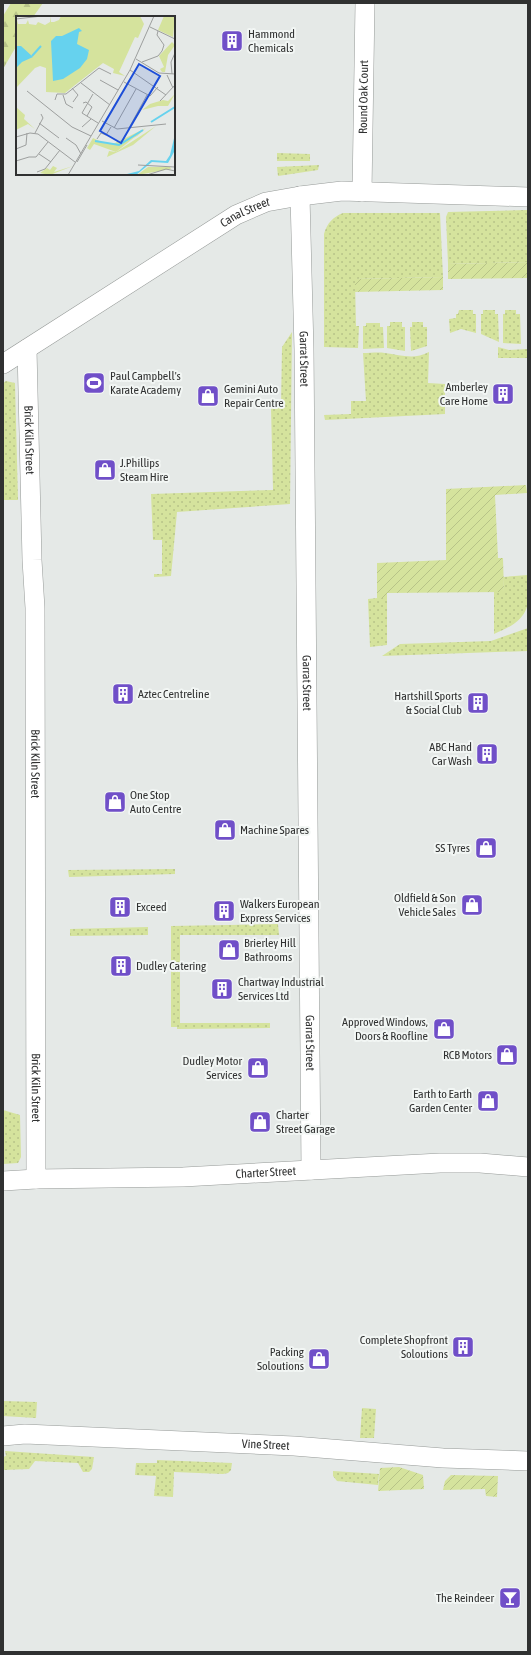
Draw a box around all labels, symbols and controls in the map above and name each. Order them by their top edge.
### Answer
inset map [16,16,175,175]
place label: Hammond Chemicals [248,27,295,55]
building icon: Hammond Chemicals [219,28,245,54]
street label: Round Oak Court [356,59,371,134]
street label: Canal Street [218,194,271,230]
street label: Garrat Street [297,331,311,387]
place label: Paul Campbell's Karate Academy [110,369,181,397]
sports icon: Paul Campbell's Karate Academy [81,370,107,396]
place label: Amberley Care Home [440,380,488,408]
building icon: Amberley Care Home [490,381,516,407]
place label: Gemini Auto Repair Centre [224,382,284,410]
shop icon: Gemini Auto Repair Centre [195,383,221,409]
street label: Brick Kiln Street [21,405,37,475]
place label: J.Phillips Steam Hire [120,456,168,484]
shop icon: J.Phillips Steam Hire [92,457,118,483]
street label: Garrat Street [300,655,314,711]
building icon: Aztec Centreline [110,681,136,707]
place label: Aztec Centreline [138,687,209,701]
place label: Hartshill Sports & Social Club [394,689,462,717]
building icon: Hartshill Sports & Social Club [465,690,491,716]
street label: Brick Kiln Street [28,729,42,799]
place label: ABC Hand Car Wash [429,740,472,768]
building icon: ABC Hand Car Wash [474,741,500,767]
place label: One Stop Auto Centre [130,788,181,816]
shop icon: One Stop Auto Centre [102,789,128,815]
shop icon: Machine Spares [212,817,238,843]
place label: Machine Spares [240,823,309,837]
shop icon: SS Tyres [473,835,499,861]
place label: SS Tyres [435,841,470,855]
place label: Oldfield & Son Vehicle Sales [394,891,456,919]
shop icon: Oldfield & Son Vehicle Sales [459,892,485,918]
building icon: Exceed [107,894,133,920]
place label: Walkers European Express Services [240,897,320,925]
building icon: Walkers European Express Services [211,898,237,924]
place label: Exceed [136,900,167,914]
place label: Brierley Hill Bathrooms [244,936,297,964]
shop icon: Brierley Hill Bathrooms [216,937,242,963]
building icon: Dudley Catering [108,953,134,979]
place label: Dudley Catering [136,959,207,973]
place label: Chartway Industrial Services Ltd [238,975,325,1003]
building icon: Chartway Industrial Services Ltd [209,976,235,1002]
street label: Garrat Street [303,1015,317,1071]
place label: Approved Windows, Doors & Roofline [342,1015,428,1043]
shop icon: Approved Windows, Doors & Roofline [431,1016,457,1042]
shop icon: RCB Motors [494,1042,520,1068]
place label: RCB Motors [443,1048,492,1062]
street label: Brick Kiln Street [29,1053,43,1123]
place label: Dudley Motor Services [183,1054,242,1082]
shop icon: Dudley Motor Services [245,1055,271,1081]
place label: Earth to Earth Garden Center [409,1087,472,1115]
shop icon: Earth to Earth Garden Center [475,1088,501,1114]
place label: Charter Street Garage [276,1108,335,1136]
shop icon: Charter Street Garage [247,1109,273,1135]
street label: Charter Street [235,1164,297,1181]
place label: Complete Shopfront Soloutions [360,1333,449,1361]
building icon: Complete Shopfront Soloutions [450,1334,476,1360]
place label: Packing Soloutions [257,1345,305,1373]
shop icon: Packing Soloutions [306,1346,332,1372]
street label: Vine Street [241,1437,290,1453]
bar icon: The Reindeer [497,1585,523,1611]
place label: The Reindeer [436,1591,494,1605]

